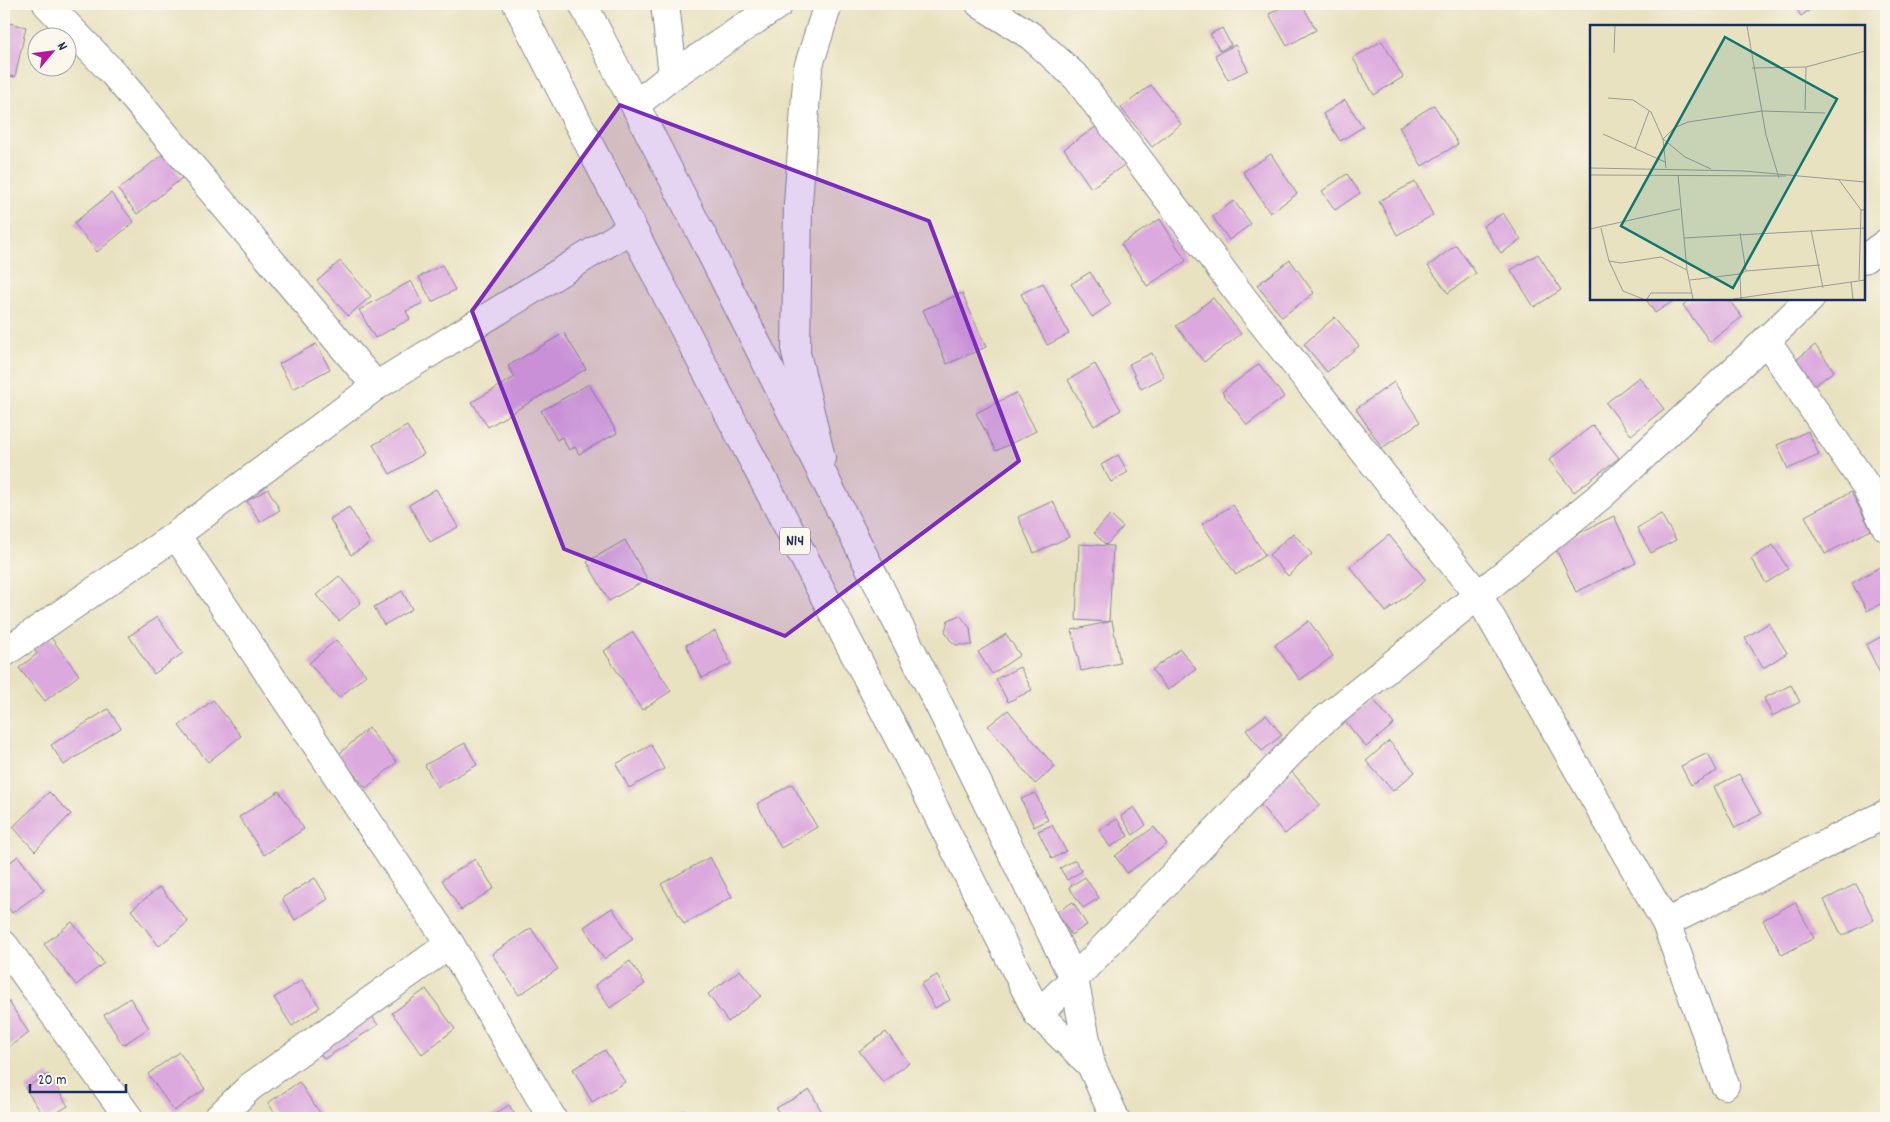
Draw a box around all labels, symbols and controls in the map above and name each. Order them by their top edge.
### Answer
inset map [1590,25,1865,300]
north arrow [28,28,78,78]
text: N [51,39,72,55]
road number: N14 [780,528,810,554]
scale bar [30,1062,126,1094]
text: 20 m [38,1070,66,1092]

